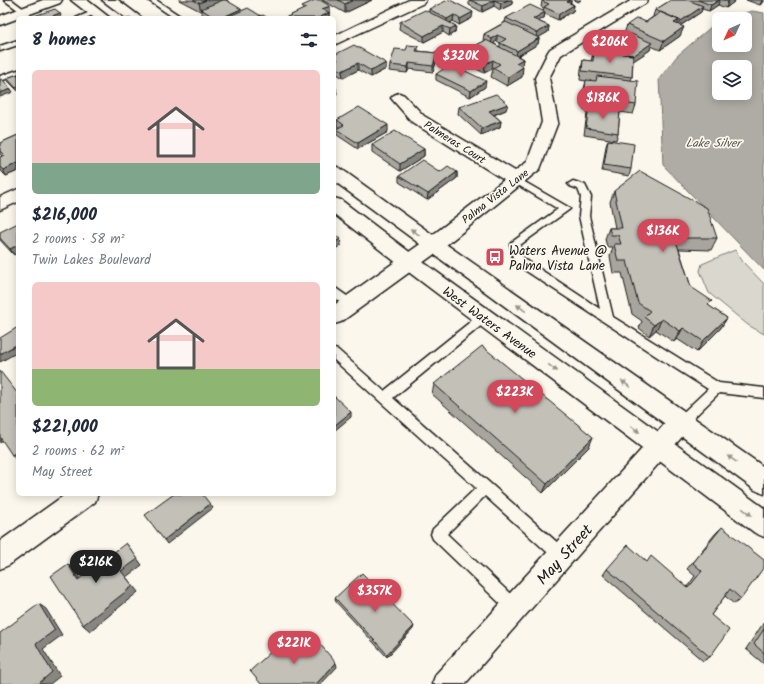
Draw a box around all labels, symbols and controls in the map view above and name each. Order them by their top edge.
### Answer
north arrow [712,12,752,52]
map controls [712,12,752,100]
text: 8 homes [32,27,96,54]
icon: filters [298,29,320,51]
pin: $206K [582,30,638,64]
text: $206K [592,32,628,53]
pin: $320K [433,44,489,78]
text: $320K [443,46,479,67]
button: layers [712,60,752,100]
pin: $186K [575,86,631,120]
text: $186K [586,88,620,109]
icon: home [140,96,212,168]
street label: Palmeras Court [420,117,490,169]
water label: Lake Silver [686,134,743,153]
street label: Palma Vista Lane [458,165,533,229]
text: $216,000 [32,202,97,229]
pin: $136K [635,219,691,253]
text: $136K [646,221,680,242]
one-way arrow [410,228,421,236]
text: 2 rooms · 58 m² [32,229,125,250]
place label: Waters Avenue @ Palma Vista Lane [509,241,607,277]
bus stop icon: Waters Avenue @ Palma Vista Lane [484,246,506,268]
text: Twin Lakes Boulevard [32,250,151,271]
street label: West Waters Avenue [438,282,541,365]
one-way arrow [515,304,526,312]
icon: home [140,308,212,380]
one-way arrow [548,364,558,372]
pin: $223K [487,380,543,414]
one-way arrow [621,380,632,388]
text: $223K [496,382,534,403]
text: $221,000 [32,414,98,441]
one-way arrow [630,425,640,433]
text: 2 rooms · 62 m² [32,441,125,462]
one-way arrow [727,455,737,463]
text: May Street [32,462,93,483]
one-way arrow [742,508,753,516]
street label: May Street [531,518,600,591]
pin: $216K [68,550,124,584]
text: $216K [79,552,113,573]
pin: $357K [347,579,403,613]
text: $357K [357,581,393,602]
pin: $221K [266,631,322,665]
text: $221K [277,633,311,654]

